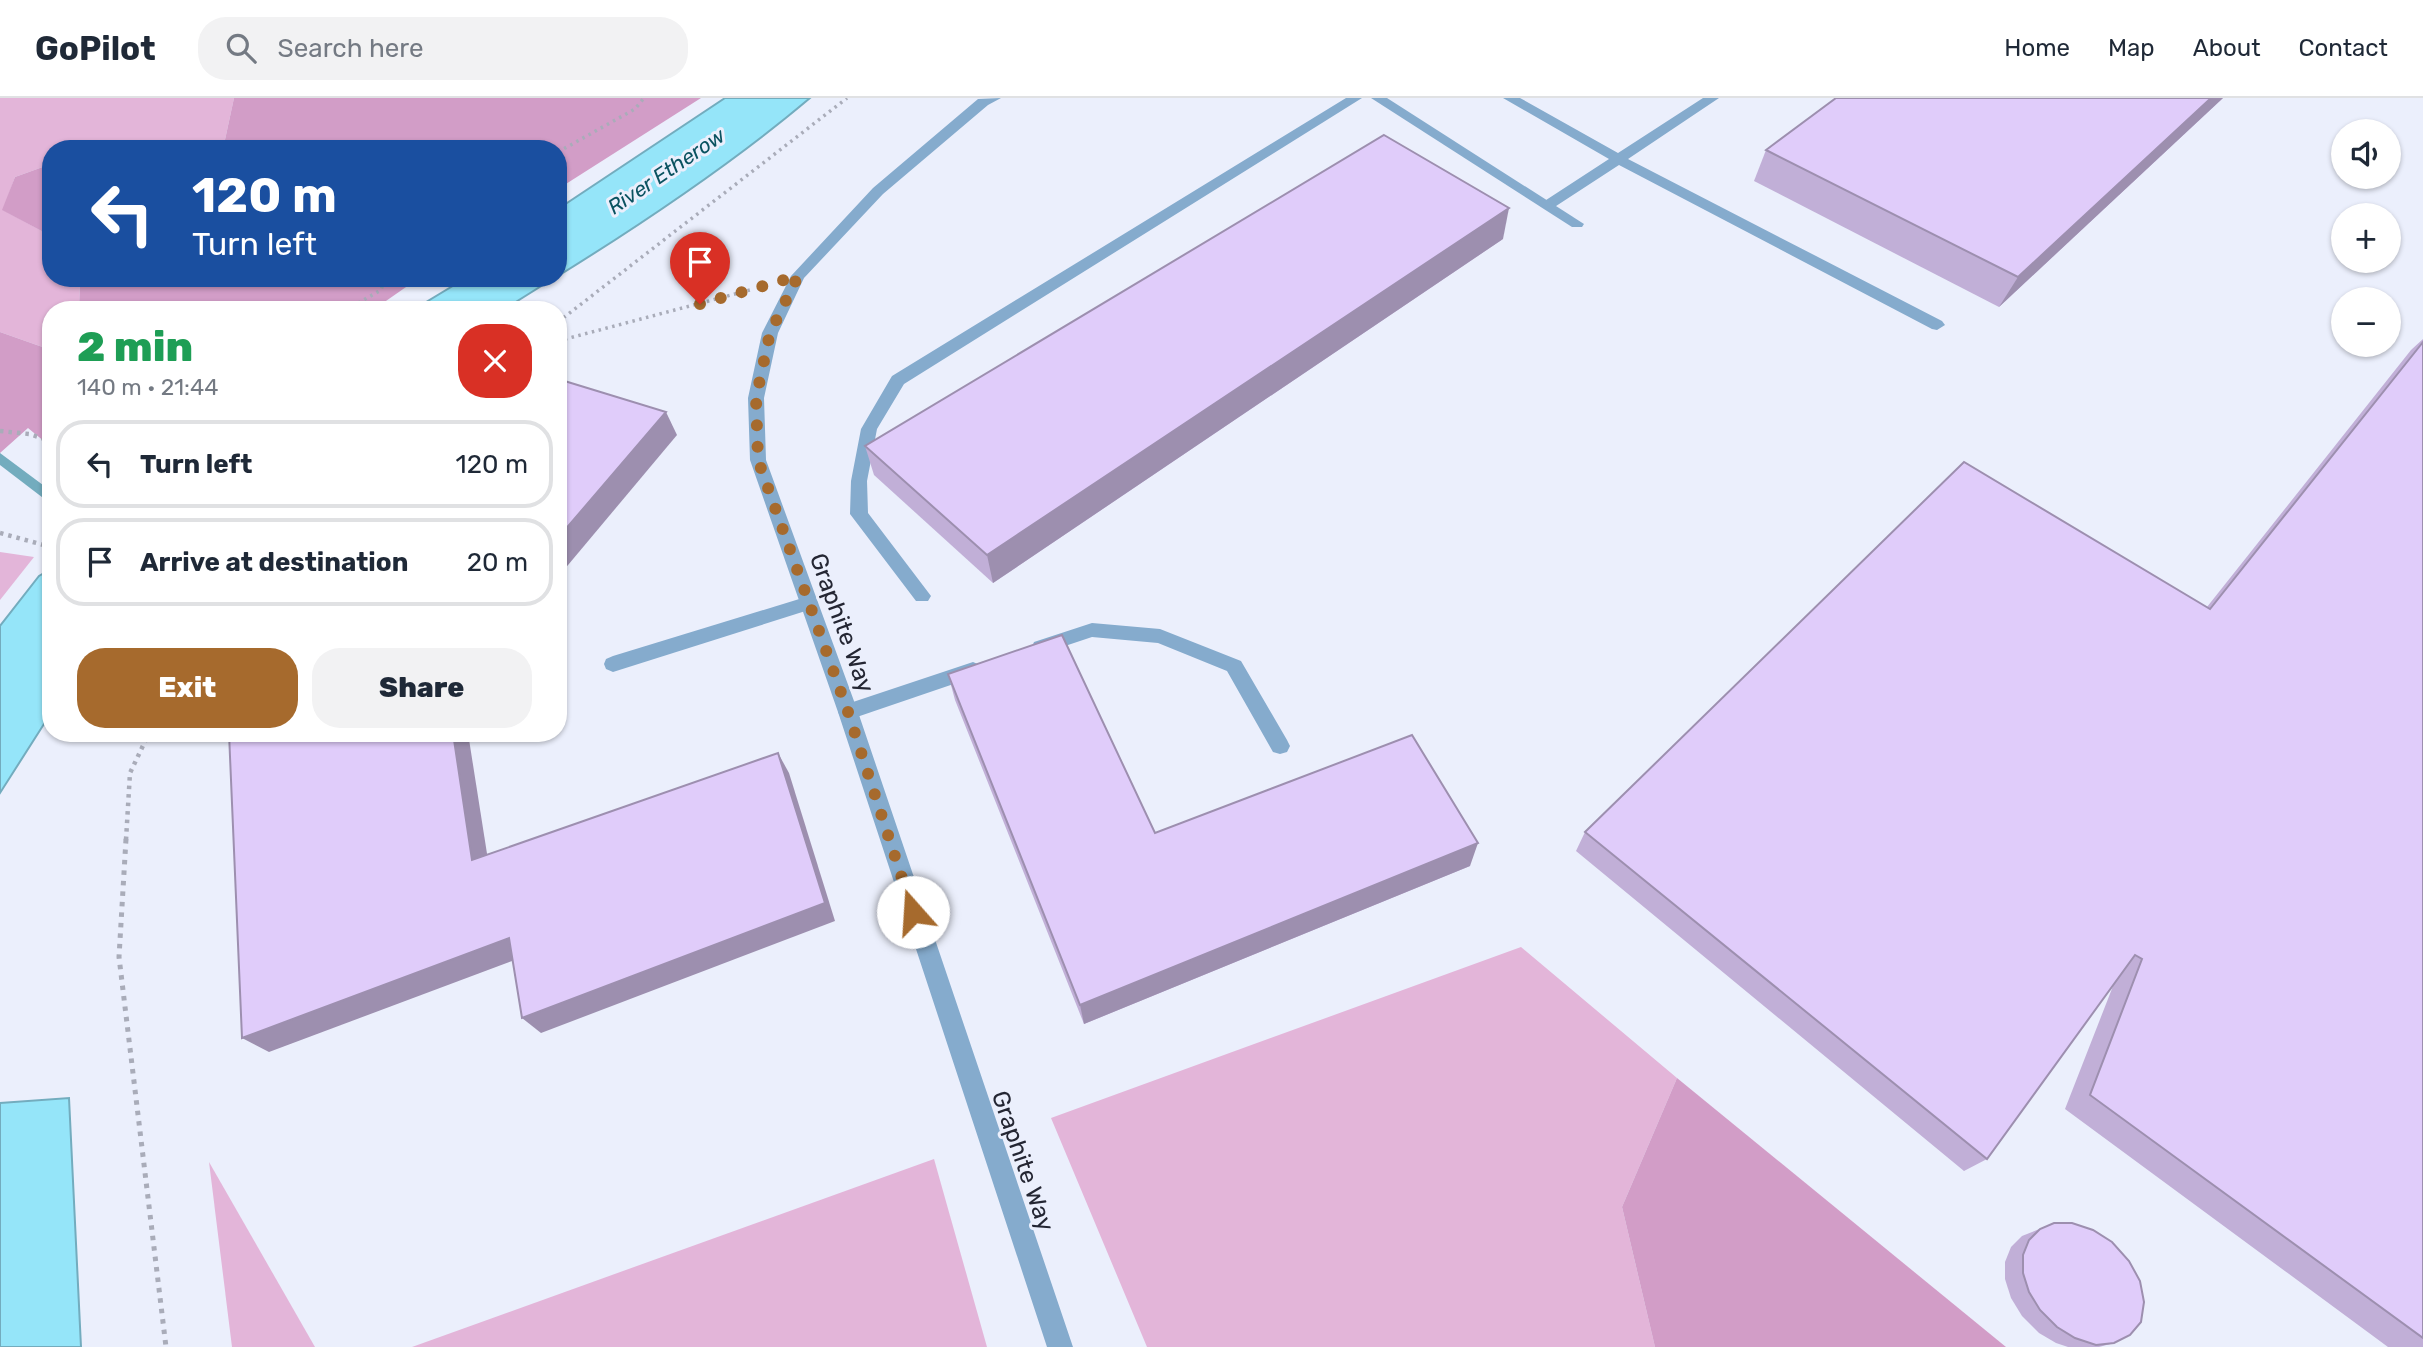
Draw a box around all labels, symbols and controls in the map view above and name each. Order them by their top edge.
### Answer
search box [198,17,688,80]
text: GoPilot [35,29,156,68]
icon: search [222,29,260,67]
text: Search here [278,33,423,64]
text: Home [2004,34,2070,62]
text: Map [2108,34,2155,62]
text: About [2193,34,2261,62]
text: Contact [2299,34,2388,62]
map controls [2331,119,2401,357]
button: sound [2331,119,2401,189]
water label: River Etherow [603,122,730,219]
text: 120 m [192,166,337,224]
icon: left [77,168,168,259]
button: + [2331,203,2401,273]
text: Turn left [192,225,317,263]
pin [670,232,730,304]
icon: arrive [681,243,719,281]
button: − [2331,287,2401,357]
text: 2 min [77,322,193,372]
button: close [458,324,532,398]
text: 140 m · 21:44 [77,373,218,401]
icon: left [81,445,119,483]
text: Turn left [140,449,252,480]
text: 120 m [456,449,528,480]
icon: arrive [81,543,119,581]
text: Arrive at destination [140,547,408,578]
text: 20 m [467,547,528,578]
street label: Graphite Way [804,549,880,697]
button: Exit [77,648,298,728]
button: Share [312,648,532,728]
position arrow [876,875,950,949]
street label: Graphite Way [986,1087,1060,1235]

